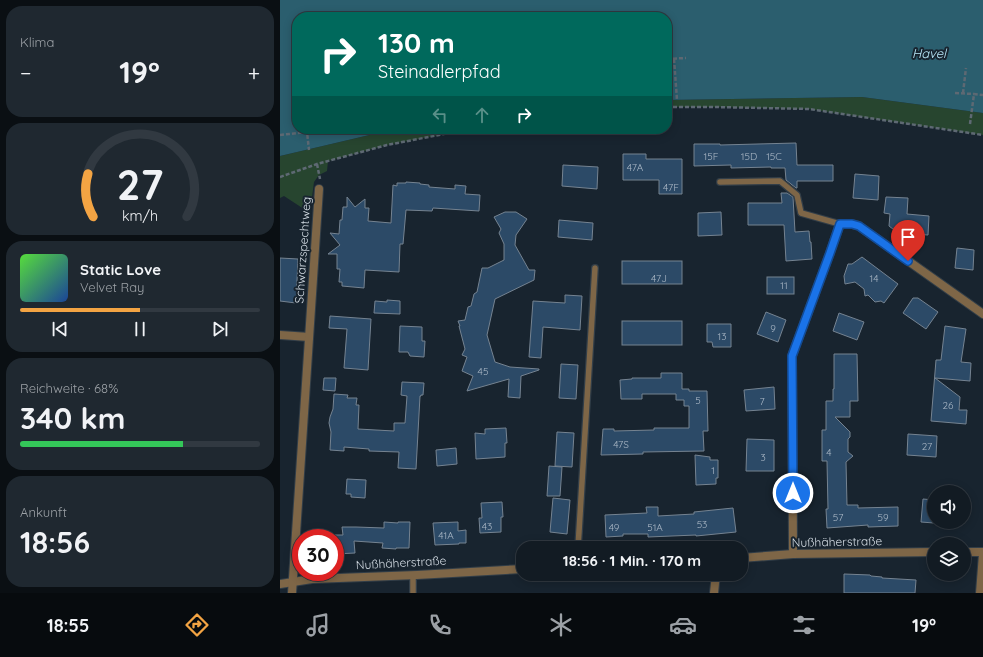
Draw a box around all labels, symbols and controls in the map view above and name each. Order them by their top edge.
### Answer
text: 130 m [378,25,455,60]
icon: right [312,28,364,80]
text: Klima [20,34,54,50]
water label: Havel [912,45,948,61]
text: 19° [119,53,160,91]
text: − [20,59,31,87]
text: + [248,59,260,87]
text: Steinadlerpfad [378,60,501,83]
icon: left [429,104,451,126]
icon: ahead [471,104,493,126]
icon: right [513,104,535,126]
house number: 15F [704,150,719,163]
house number: 15D [741,150,757,163]
house number: 15C [766,150,782,163]
text: 27 [117,158,163,210]
house number: 47A [627,161,644,174]
house number: 47F [663,181,679,194]
street label: Schwarzspechtweg [291,196,314,304]
text: km/h [122,207,158,225]
pin [891,220,925,261]
icon: arrive [897,226,919,248]
text: Static Love [80,260,161,279]
house number: 47J [651,272,667,285]
house number: 14 [870,272,878,285]
text: Velvet Ray [80,279,145,295]
house number: 11 [780,279,788,292]
icon: previous [49,318,71,340]
icon: pause [129,318,151,340]
icon: next [209,318,231,340]
house number: 9 [770,322,776,335]
house number: 13 [718,330,726,343]
house number: 45 [478,365,488,378]
text: Reichweite · 68% [20,380,118,396]
house number: 5 [695,394,701,407]
house number: 7 [759,395,765,408]
text: 340 km [20,399,125,437]
house number: 26 [943,399,954,412]
house number: 47S [613,438,629,451]
house number: 27 [922,440,932,453]
house number: 4 [826,446,832,459]
house number: 3 [760,451,766,464]
house number: 1 [711,464,715,477]
position arrow [772,472,814,514]
map controls [927,485,971,581]
button: sound [927,485,971,529]
text: Ankunft [20,504,67,520]
house number: 57 [833,511,843,524]
house number: 59 [877,511,889,524]
house number: 53 [697,518,707,531]
house number: 43 [482,520,492,533]
house number: 49 [609,521,620,534]
house number: 51A [647,521,663,534]
text: 18:56 [20,523,90,561]
speed limit sign: 30 [292,529,344,581]
house number: 41A [438,529,454,542]
street label: Nußhäherstraße [792,533,883,550]
button: layers [927,537,971,581]
text: 18:56 · 1 Min. · 170 m [563,551,701,570]
street label: Nußhäherstraße [355,553,447,572]
icon: directions [183,611,211,639]
icon: music [304,611,332,639]
icon: phone [426,611,454,639]
icon: climate [547,611,575,639]
icon: car [669,611,697,639]
icon: filters [790,611,818,639]
text: 18:55 [47,614,89,637]
text: 19° [912,614,936,637]

